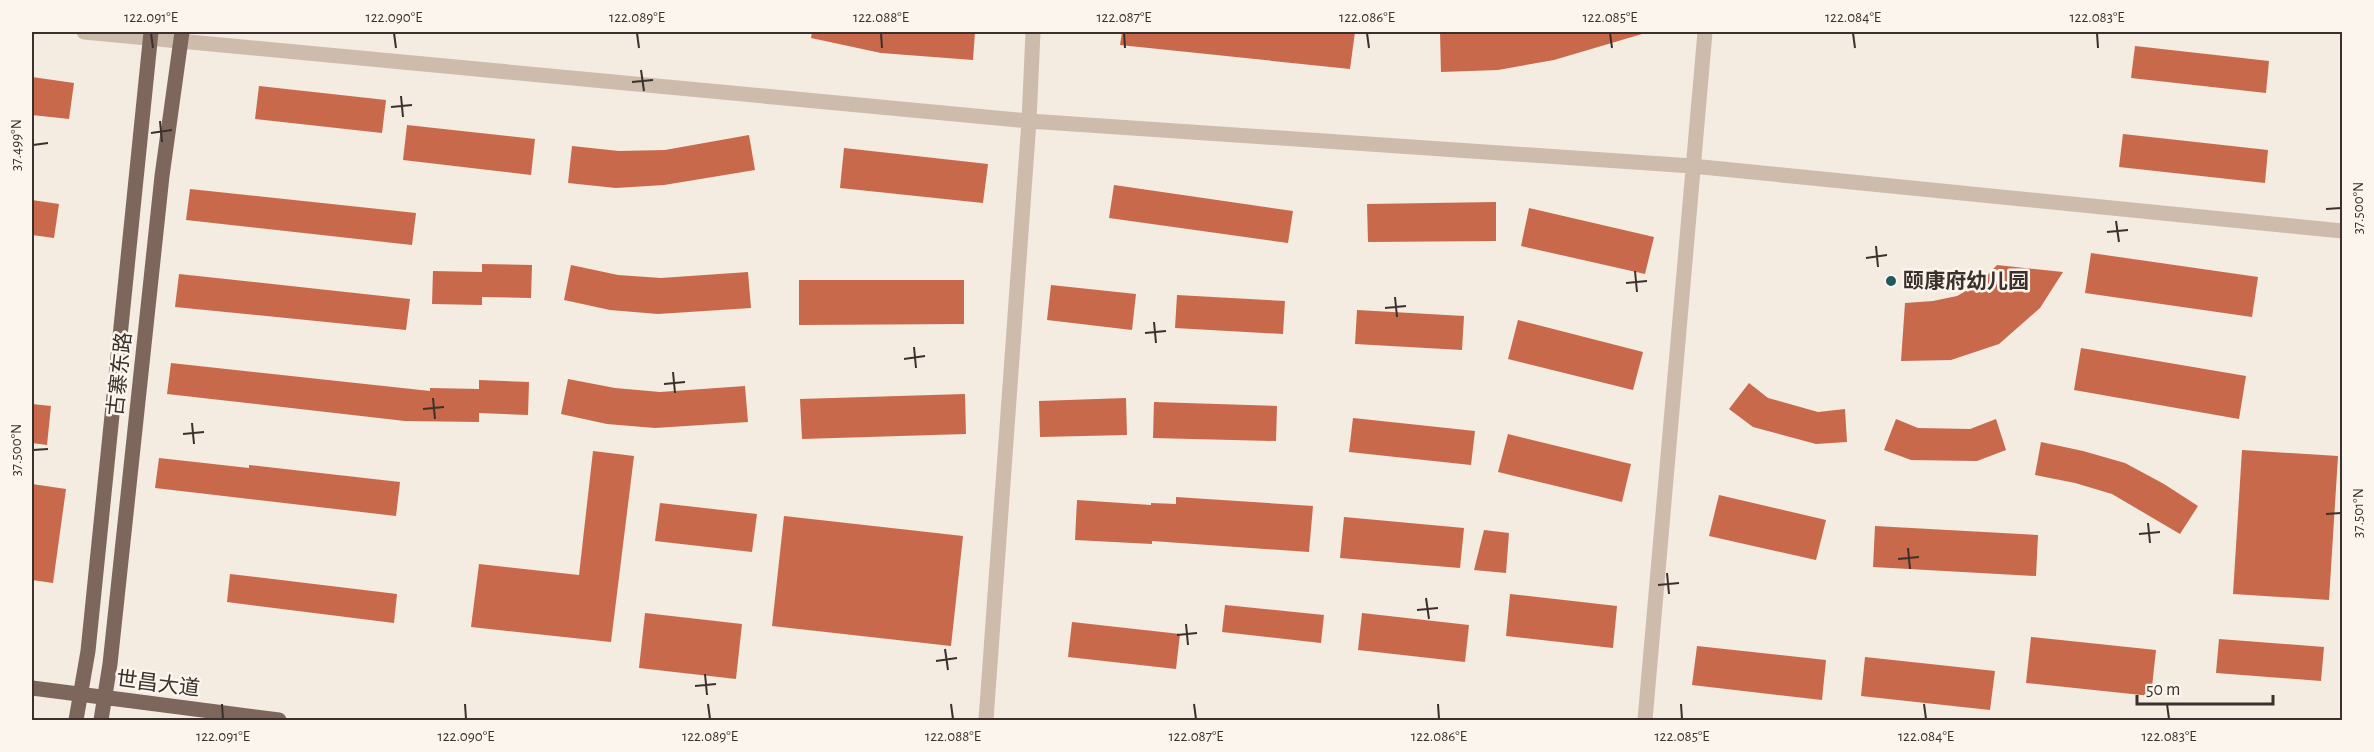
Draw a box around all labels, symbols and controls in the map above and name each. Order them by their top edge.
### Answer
text: 122.091°E [124,10,178,25]
text: 122.090°E [366,10,422,25]
text: 122.089°E [609,10,665,25]
text: 122.088°E [853,10,909,25]
text: 122.087°E [1096,10,1152,25]
text: 122.086°E [1339,10,1395,25]
text: 122.085°E [1582,10,1638,25]
text: 122.084°E [1825,10,1881,25]
text: 122.083°E [2069,10,2125,25]
text: 37.499°N [9,119,24,171]
text: 37.500°N [2351,182,2366,234]
place label: 颐康府幼儿园 [1903,269,2029,292]
marker: 颐康府幼儿园 [1884,274,1898,288]
street label: 古寨东路 [104,331,135,417]
text: 37.500°N [9,424,24,476]
text: 37.501°N [2351,488,2366,538]
street label: 世昌大道 [115,667,201,700]
scale bar [2137,668,2274,706]
text: 50 m [2146,681,2180,699]
text: 122.091°E [196,729,250,744]
text: 122.090°E [438,729,494,744]
text: 122.089°E [682,729,738,744]
text: 122.088°E [925,729,981,744]
text: 122.087°E [1168,729,1224,744]
text: 122.086°E [1411,729,1467,744]
text: 122.085°E [1654,729,1710,744]
text: 122.084°E [1898,729,1954,744]
text: 122.083°E [2141,729,2197,744]

